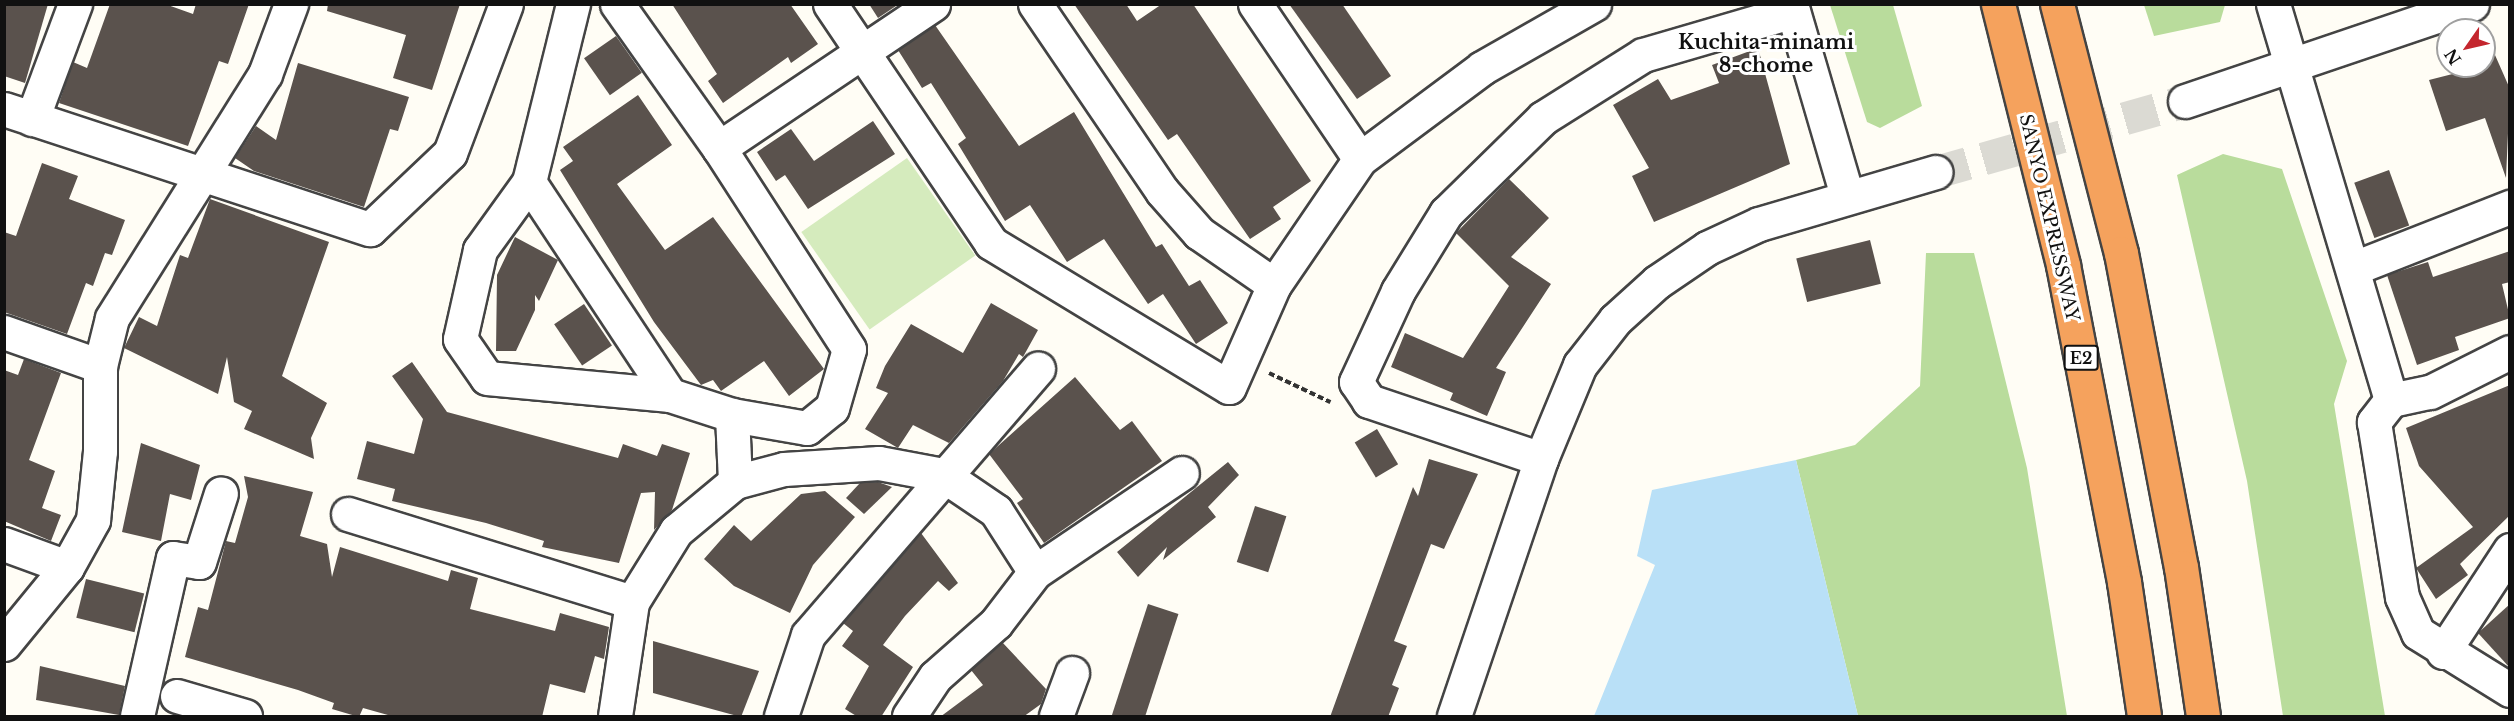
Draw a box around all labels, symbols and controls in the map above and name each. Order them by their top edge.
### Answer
north arrow [2436,18,2496,78]
district label: Kuchita-minami 8-chome [1678,30,1854,77]
text: N [2440,45,2465,69]
street label: SANYO EXPRESSWAY [2015,112,2083,324]
road number: E2 [2063,345,2099,371]

